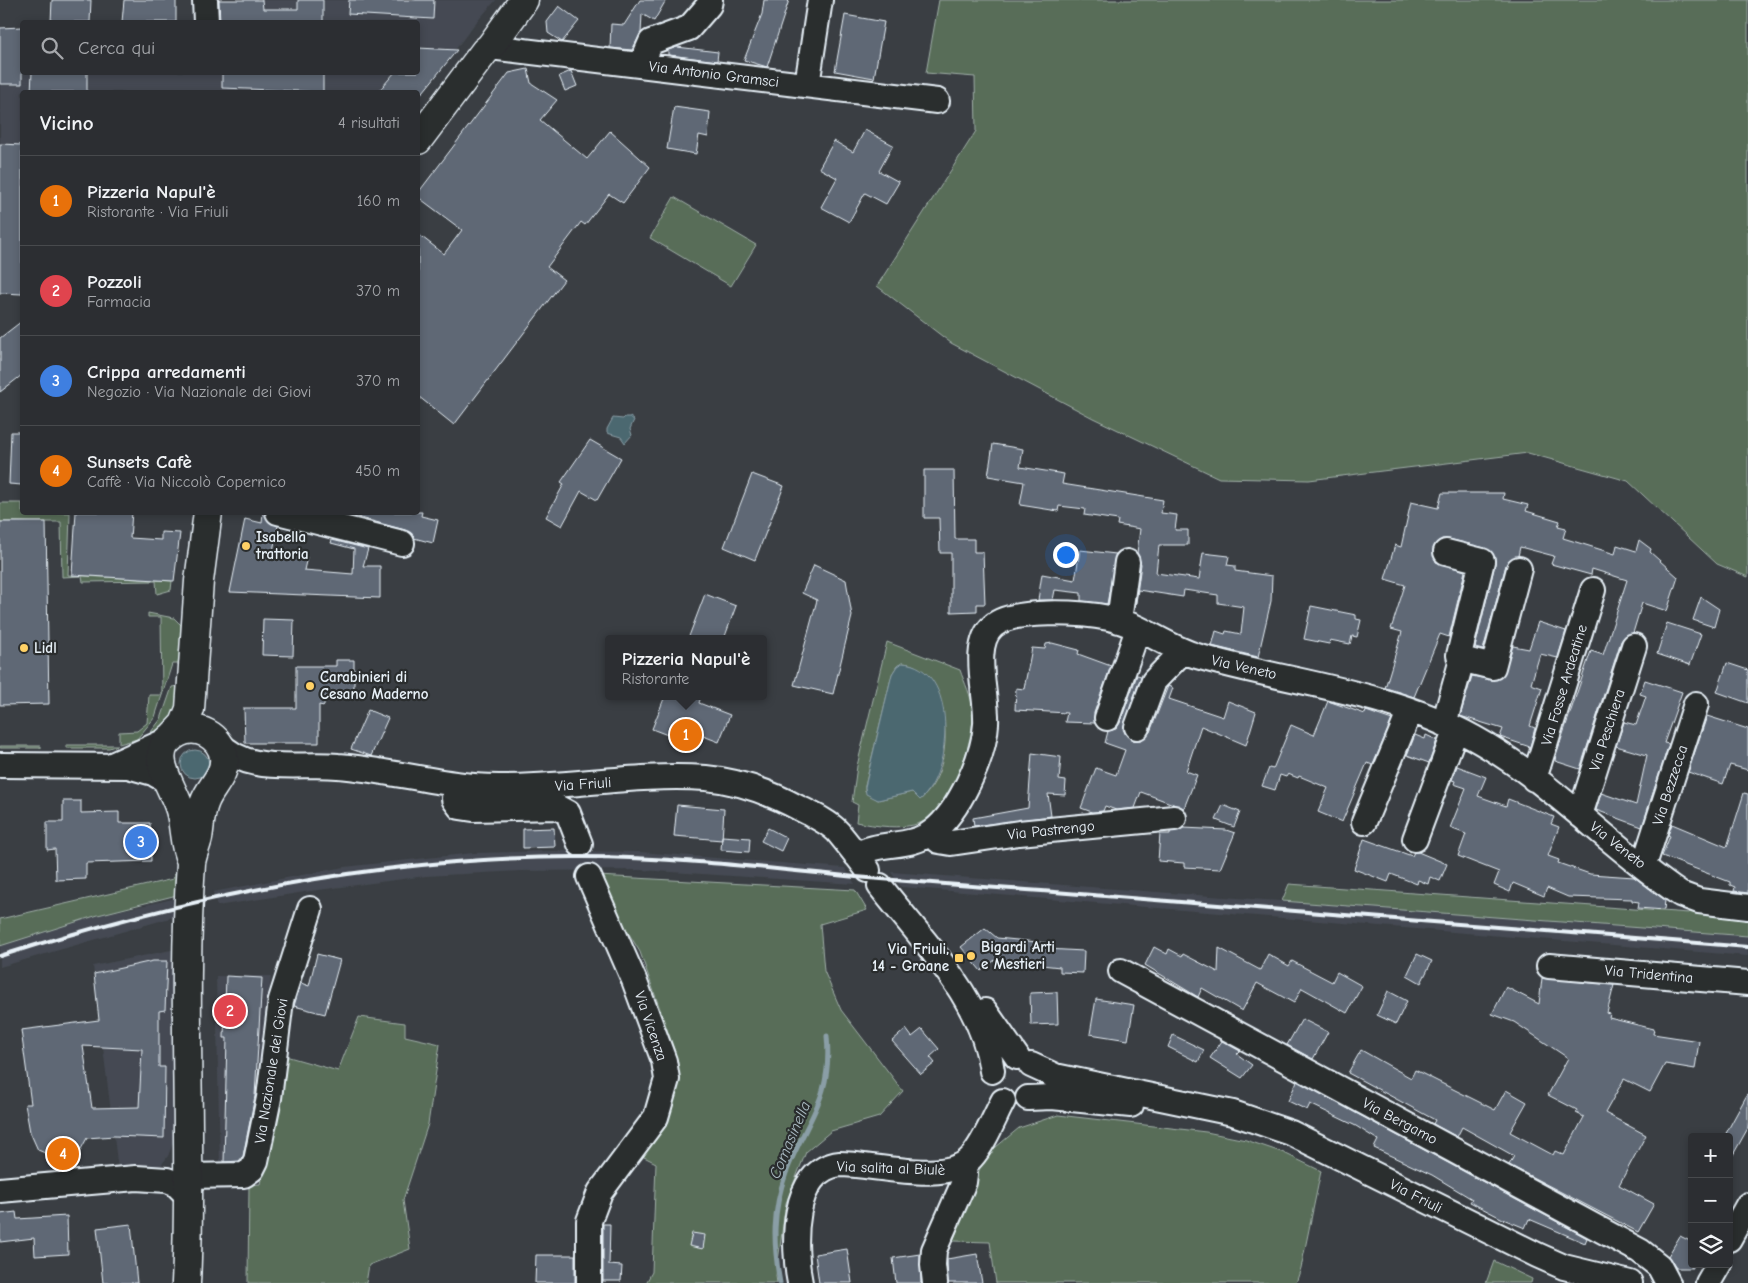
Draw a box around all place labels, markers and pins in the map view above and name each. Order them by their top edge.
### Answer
place label: Isabella trattoria [255,528,309,563]
marker: Isabella trattoria [240,540,252,552]
place label: Lidl [34,639,57,657]
marker: Lidl [18,642,30,654]
place label: Carabinieri di Cesano Maderno [320,668,429,703]
marker: Carabinieri di Cesano Maderno [304,680,316,692]
pin: 1 [670,716,702,754]
pin: 3 [125,823,157,861]
place label: Bigardi Arti e Mestieri [981,938,1055,973]
place label: Via Friuli, 14 - Groane [872,940,949,975]
marker: Bigardi Arti e Mestieri [965,950,977,962]
marker: Via Friuli, 14 - Groane [953,952,965,964]
pin: 2 [214,992,246,1030]
pin: 4 [47,1135,79,1173]

